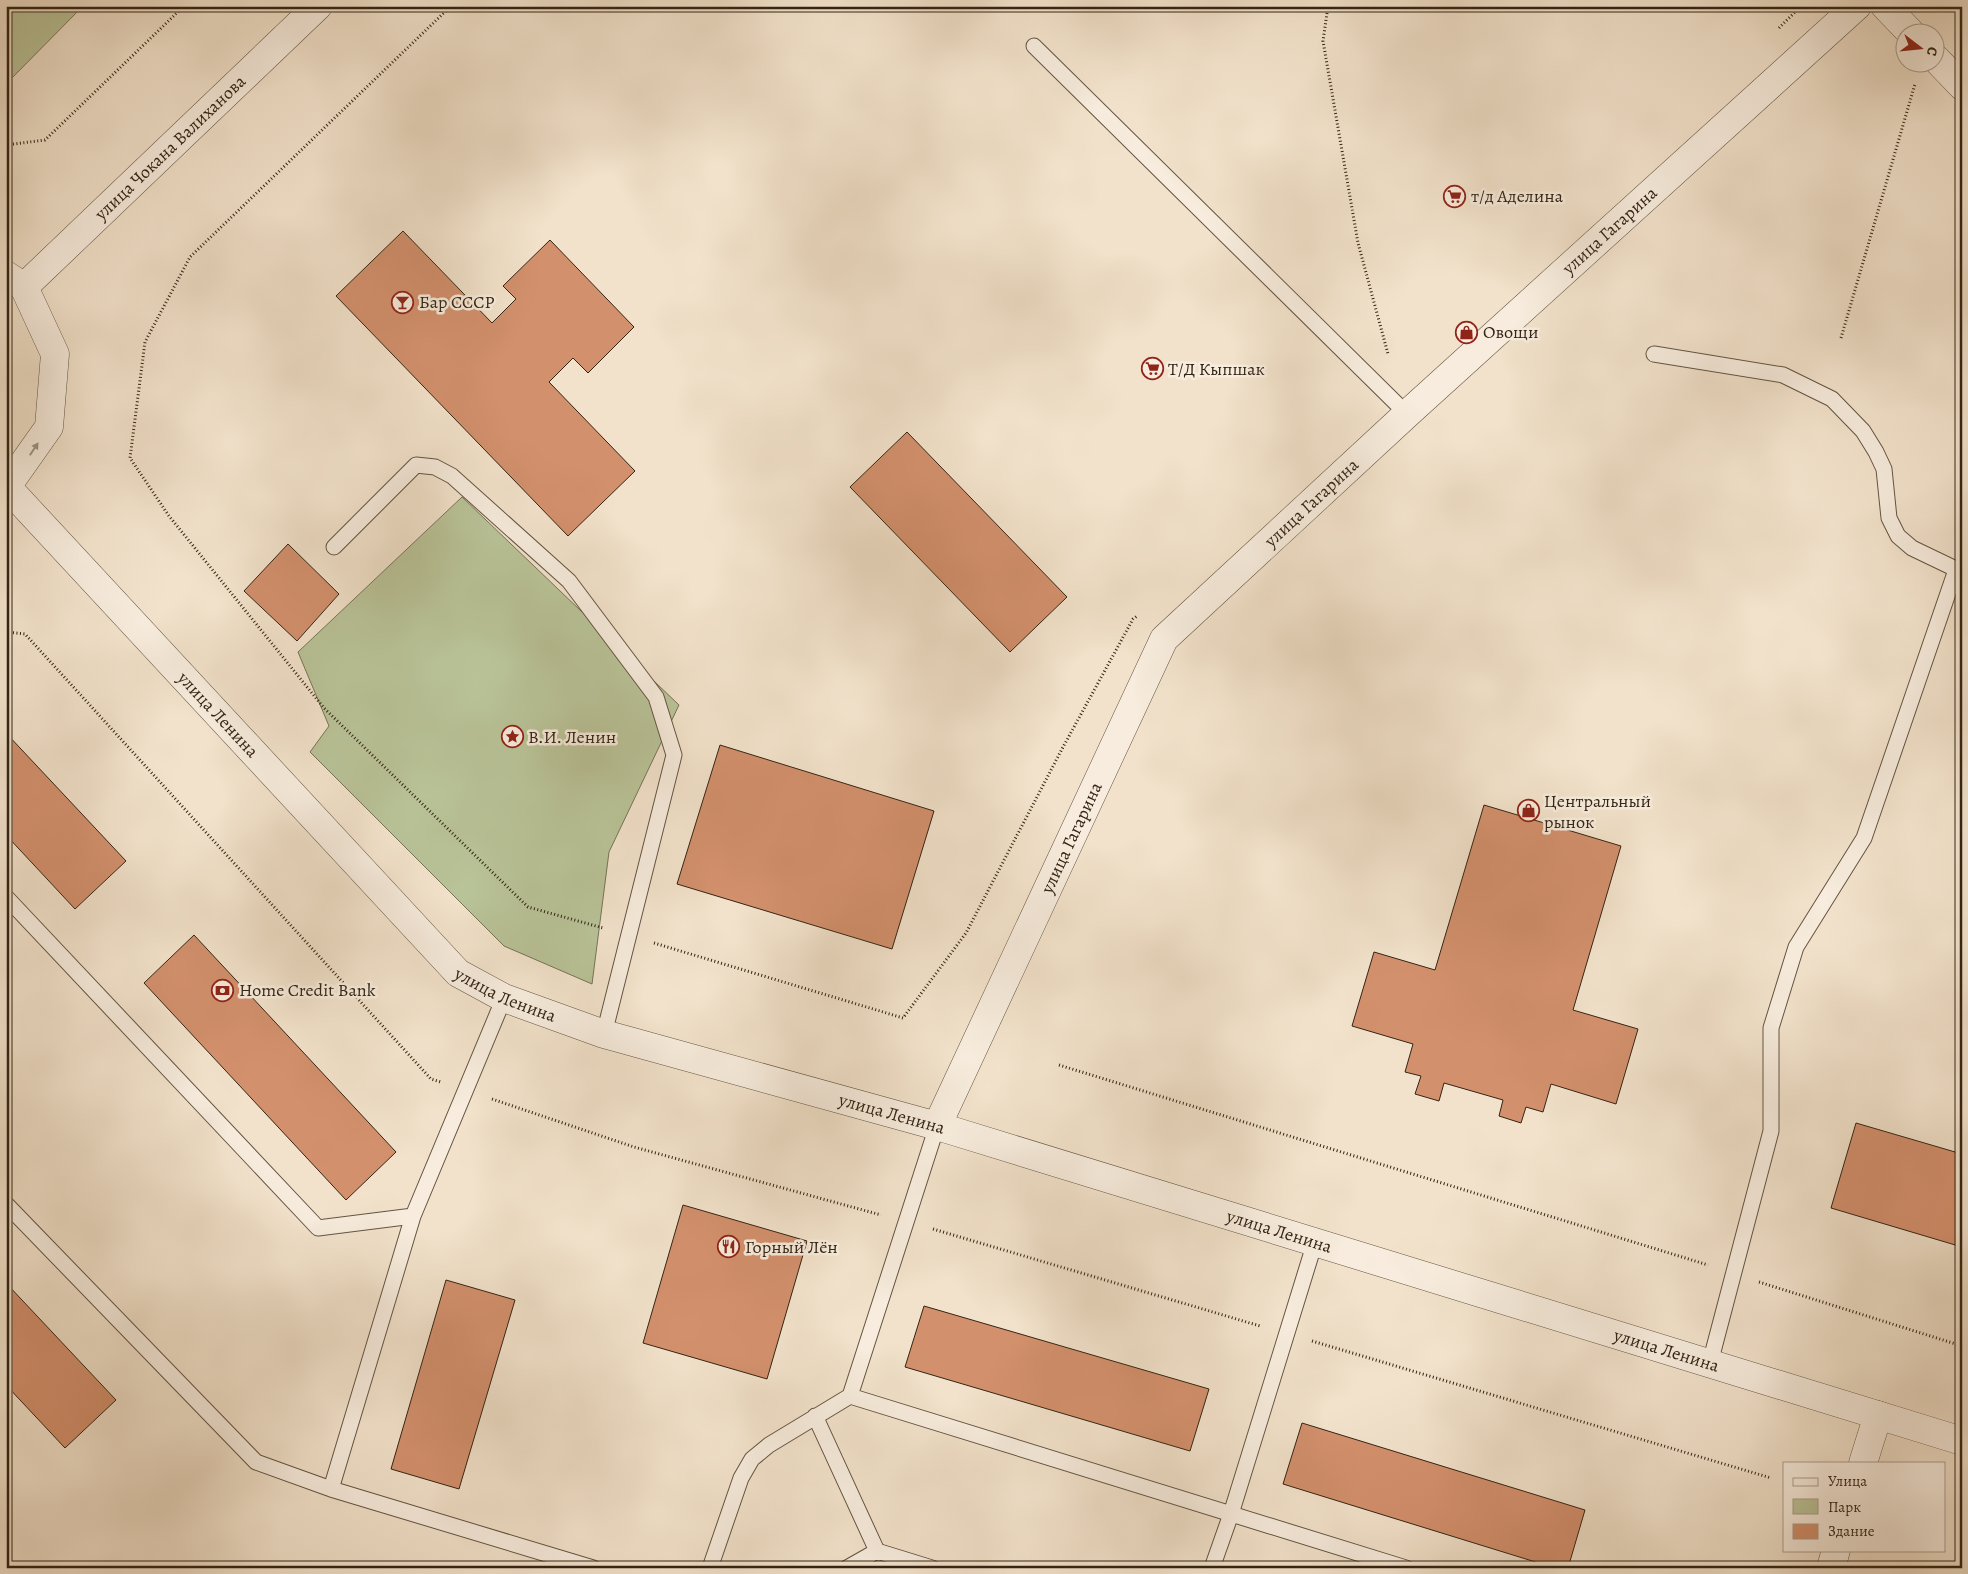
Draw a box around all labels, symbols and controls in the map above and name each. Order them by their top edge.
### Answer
north arrow [1896,22,1946,72]
text: С [1922,45,1942,59]
street label: улица Чокана Валиханова [89,69,251,226]
street label: улица Гагарина [1556,181,1663,280]
supermarket icon: т/д Аделина [1443,184,1467,208]
place label: т/д Аделина [1471,184,1564,208]
bar icon: Бар СССР [391,290,415,314]
place label: Бар СССР [419,290,494,314]
shop icon: Овощи [1455,320,1479,344]
place label: Овощи [1483,320,1538,344]
supermarket icon: Т/Д Кыпшак [1140,357,1164,381]
place label: Т/Д Кыпшак [1168,357,1265,381]
one-way arrow [29,442,39,455]
street label: улица Гагарина [1258,452,1364,553]
street label: улица Ленина [172,666,265,763]
place icon: В.И. Ленин [500,725,524,749]
place label: В.И. Ленин [528,725,616,749]
street label: улица Гагарина [1035,778,1108,898]
place label: Центральный рынок [1544,789,1651,834]
shop icon: Центральный рынок [1516,799,1540,823]
street label: улица Ленина [450,961,560,1028]
bank icon: Home Credit Bank [211,978,235,1002]
place label: Home Credit Bank [239,978,376,1002]
street label: улица Ленина [835,1087,949,1140]
street label: улица Ленина [1223,1203,1336,1259]
restaurant icon: Горный Лён [717,1235,741,1259]
place label: Горный Лён [745,1235,838,1259]
street label: улица Ленина [1610,1322,1723,1378]
legend [1783,1462,1946,1552]
text: Улица [1828,1471,1867,1491]
text: Парк [1828,1497,1861,1517]
text: Здание [1828,1521,1875,1541]

